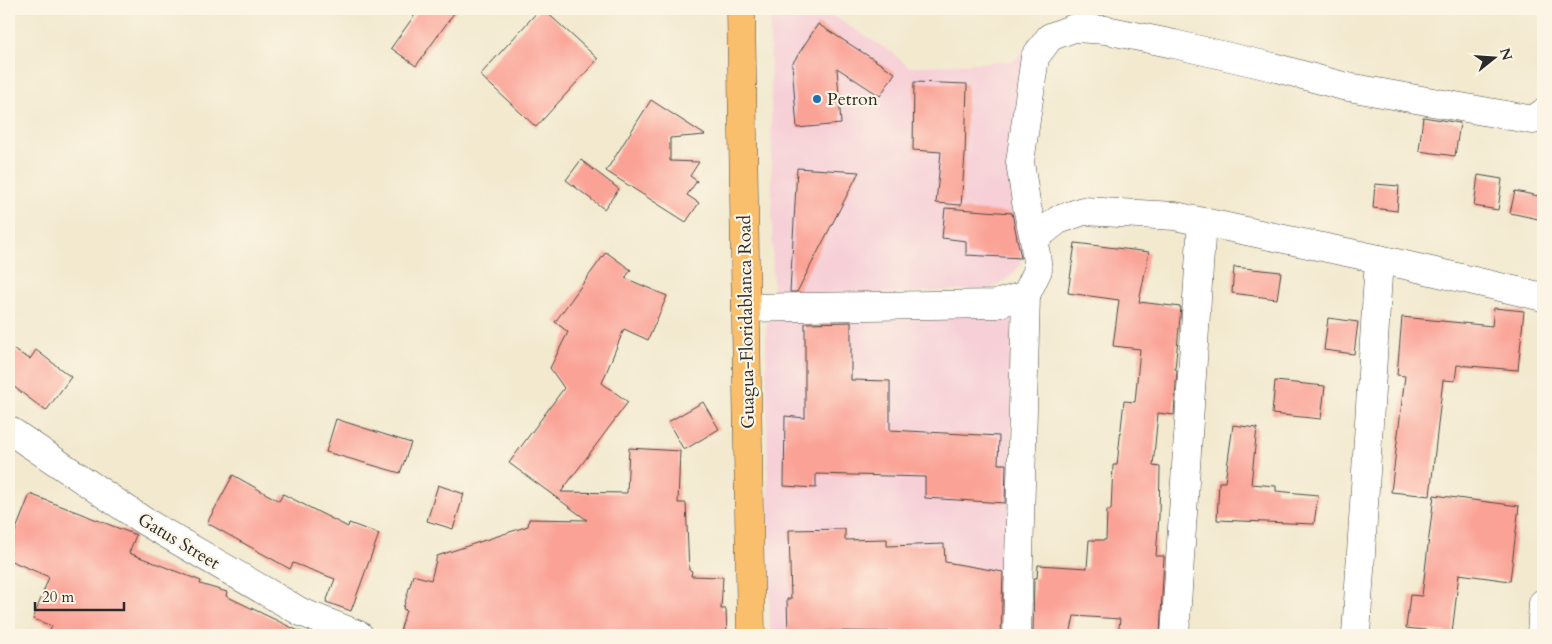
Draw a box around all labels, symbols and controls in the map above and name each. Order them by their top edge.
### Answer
north arrow [1470,32,1520,82]
text: N [1495,46,1517,63]
place label: Petron [827,87,879,112]
marker: Petron [811,93,823,105]
street label: Guagua-Floridablanca Road [732,214,761,429]
street label: Gatus Street [133,507,225,576]
scale bar [35,579,124,611]
text: 20 m [42,587,74,607]

